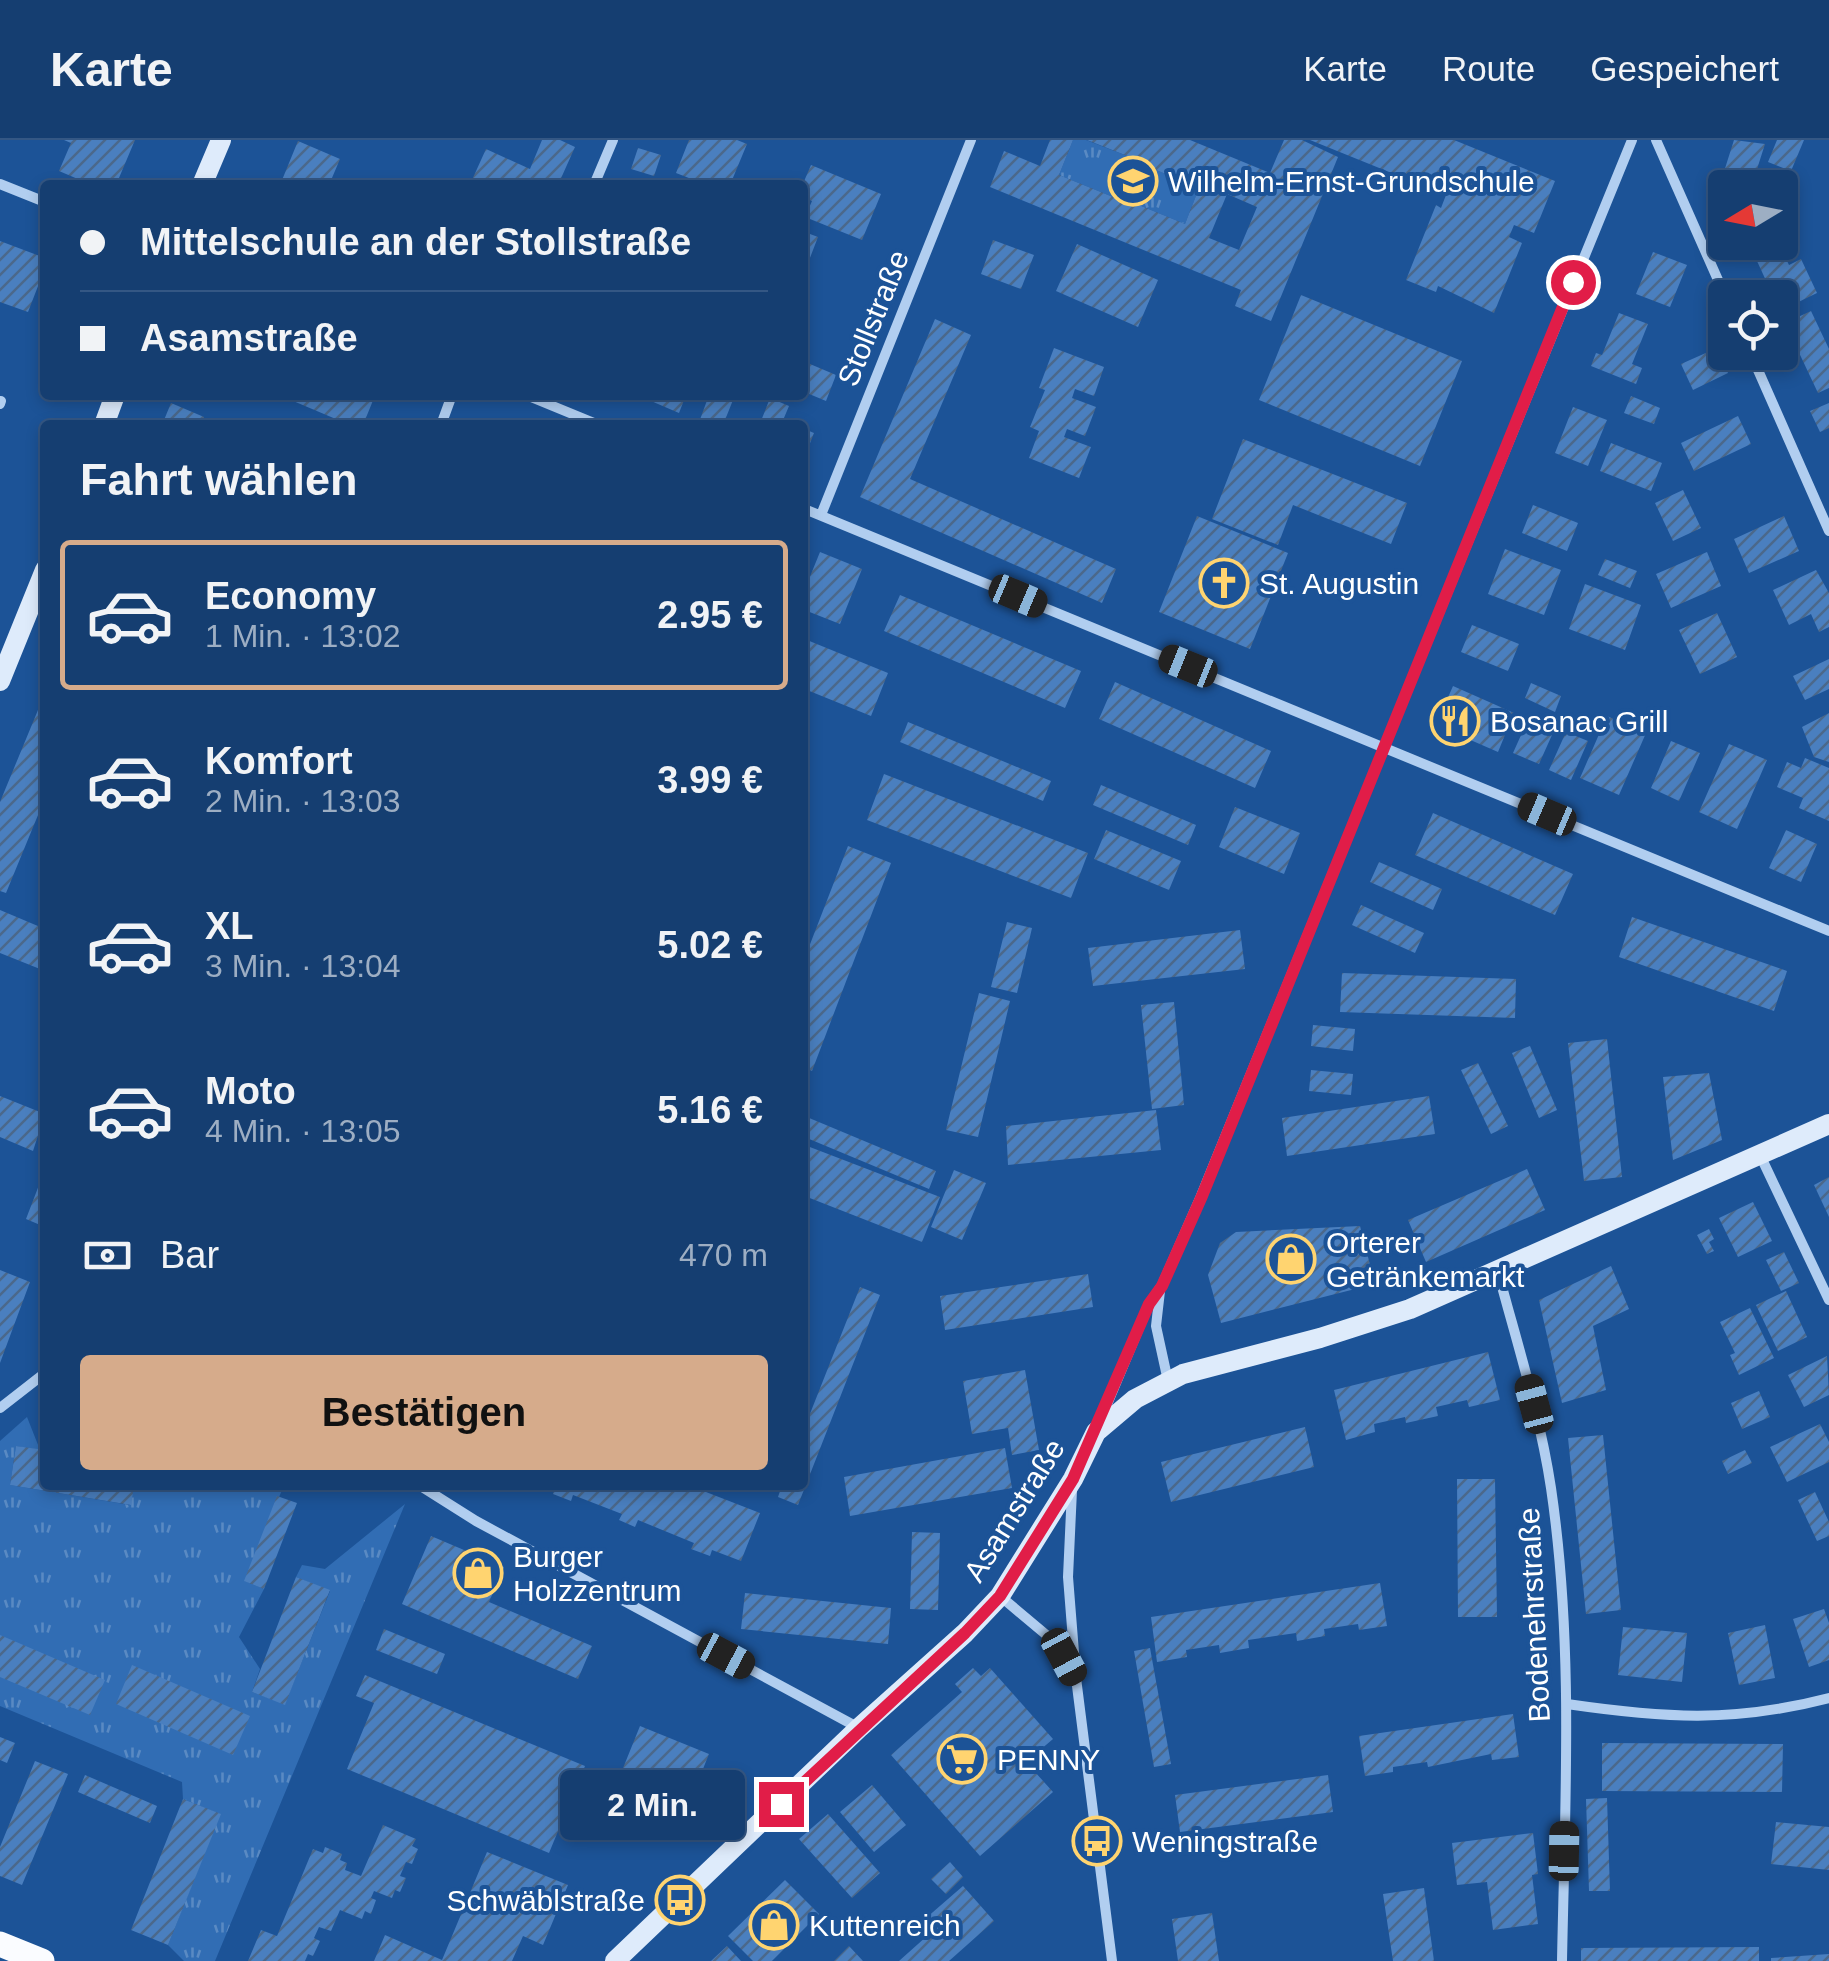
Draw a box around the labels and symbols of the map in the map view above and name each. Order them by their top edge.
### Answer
school or university icon: Wilhelm-Ernst-Grundschule [1107,155,1159,207]
place label: Wilhelm-Ernst-Grundschule [1168,165,1535,198]
north arrow [1708,170,1798,260]
street label: Stollstraße [831,245,915,391]
route start [1551,260,1596,305]
church icon: St. Augustin [1198,557,1250,609]
place label: St. Augustin [1259,567,1419,600]
car [985,570,1051,622]
car [1155,641,1221,691]
restaurant icon: Bosanac Grill [1429,695,1481,747]
place label: Bosanac Grill [1490,705,1668,738]
car [1514,788,1580,840]
place label: Orterer Getränkemarkt [1326,1226,1525,1293]
shop icon: Orterer Getränkemarkt [1265,1233,1317,1285]
car [1512,1371,1556,1437]
street label: Asamstraße [957,1433,1071,1587]
street label: Bodenehrstraße [1512,1507,1556,1723]
place label: Burger Holzzentrum [513,1540,681,1607]
shop icon: Burger Holzzentrum [452,1547,504,1599]
car [1037,1623,1091,1691]
car [692,1629,760,1683]
supermarket icon: PENNY [936,1733,988,1785]
place label: PENNY [997,1743,1100,1776]
callout: 2 Min. [561,1769,746,1839]
route end [759,1782,804,1827]
bus stop icon: Weningstraße [1071,1815,1123,1867]
car [1548,1821,1580,1881]
place label: Weningstraße [1132,1825,1318,1858]
bus stop icon: Schwäblstraße [654,1874,706,1926]
place label: Schwäblstraße [447,1884,645,1917]
shop icon: Kuttenreich [748,1899,800,1951]
place label: Kuttenreich [809,1909,961,1942]

